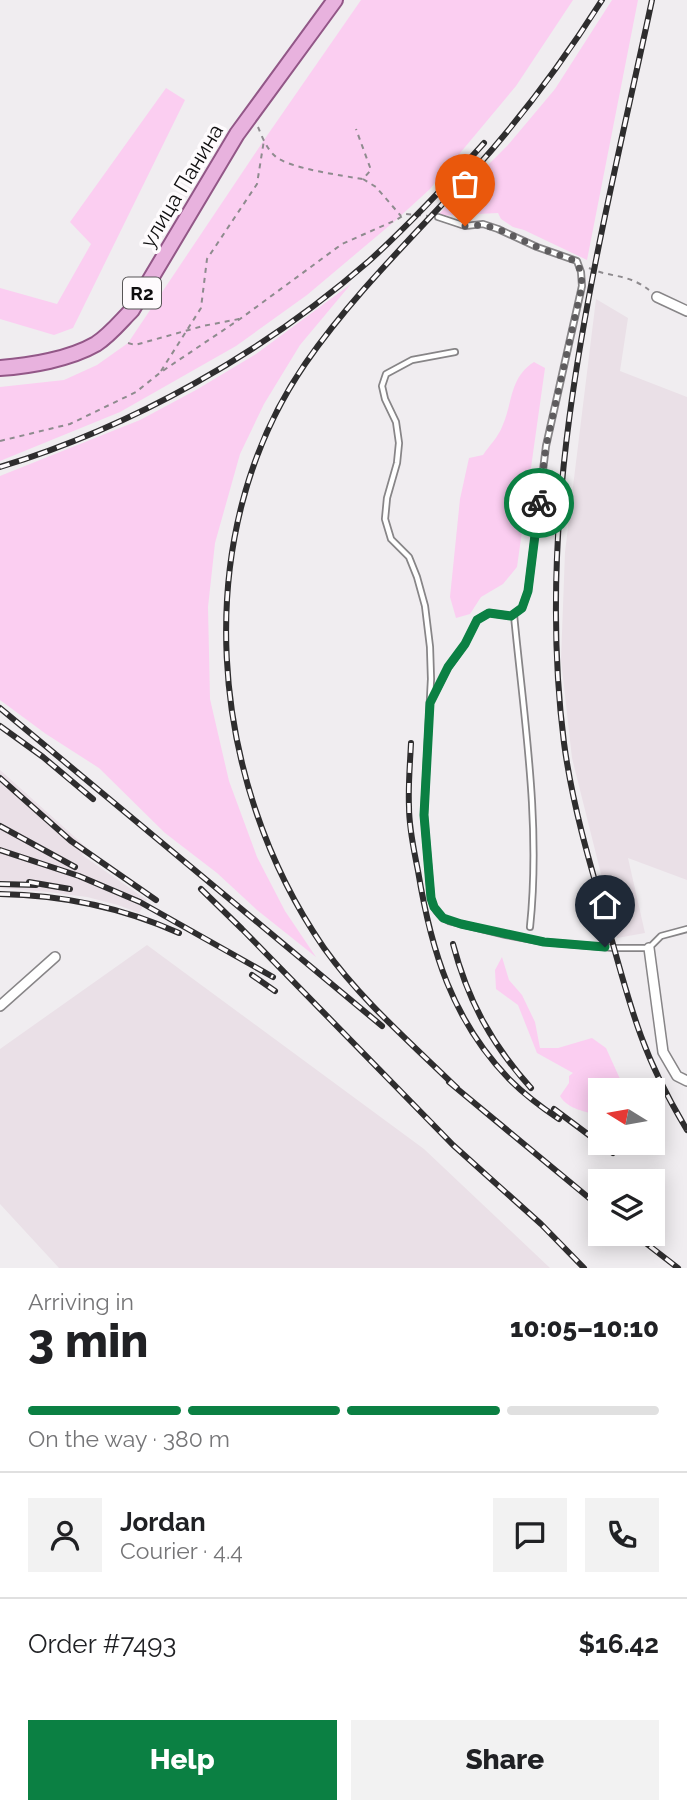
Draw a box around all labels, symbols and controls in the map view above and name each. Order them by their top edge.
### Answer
street label: улица Панина [135,119,228,252]
pin [435,154,495,226]
icon: bag [446,165,484,203]
road number: R2 [123,278,161,308]
courier [504,468,574,538]
icon: bike [520,484,558,522]
pin [575,875,635,947]
icon: home [586,886,624,924]
north arrow [588,1078,665,1155]
map controls [588,1078,665,1246]
button: layers [588,1169,665,1246]
text: Arriving in [28,1288,134,1315]
text: 10:05–10:10 [510,1313,659,1343]
text: 3 min [28,1314,148,1368]
text: On the way · 380 m [28,1425,230,1452]
button: person [28,1498,102,1572]
button: chat [493,1498,567,1572]
button: phone [585,1498,659,1572]
text: Jordan [120,1507,206,1537]
text: Courier · 4.4 [120,1537,243,1564]
text: Order #7493 [28,1629,176,1659]
text: $16.42 [579,1629,659,1659]
button: Help [28,1720,337,1800]
button: Share [351,1720,659,1800]

